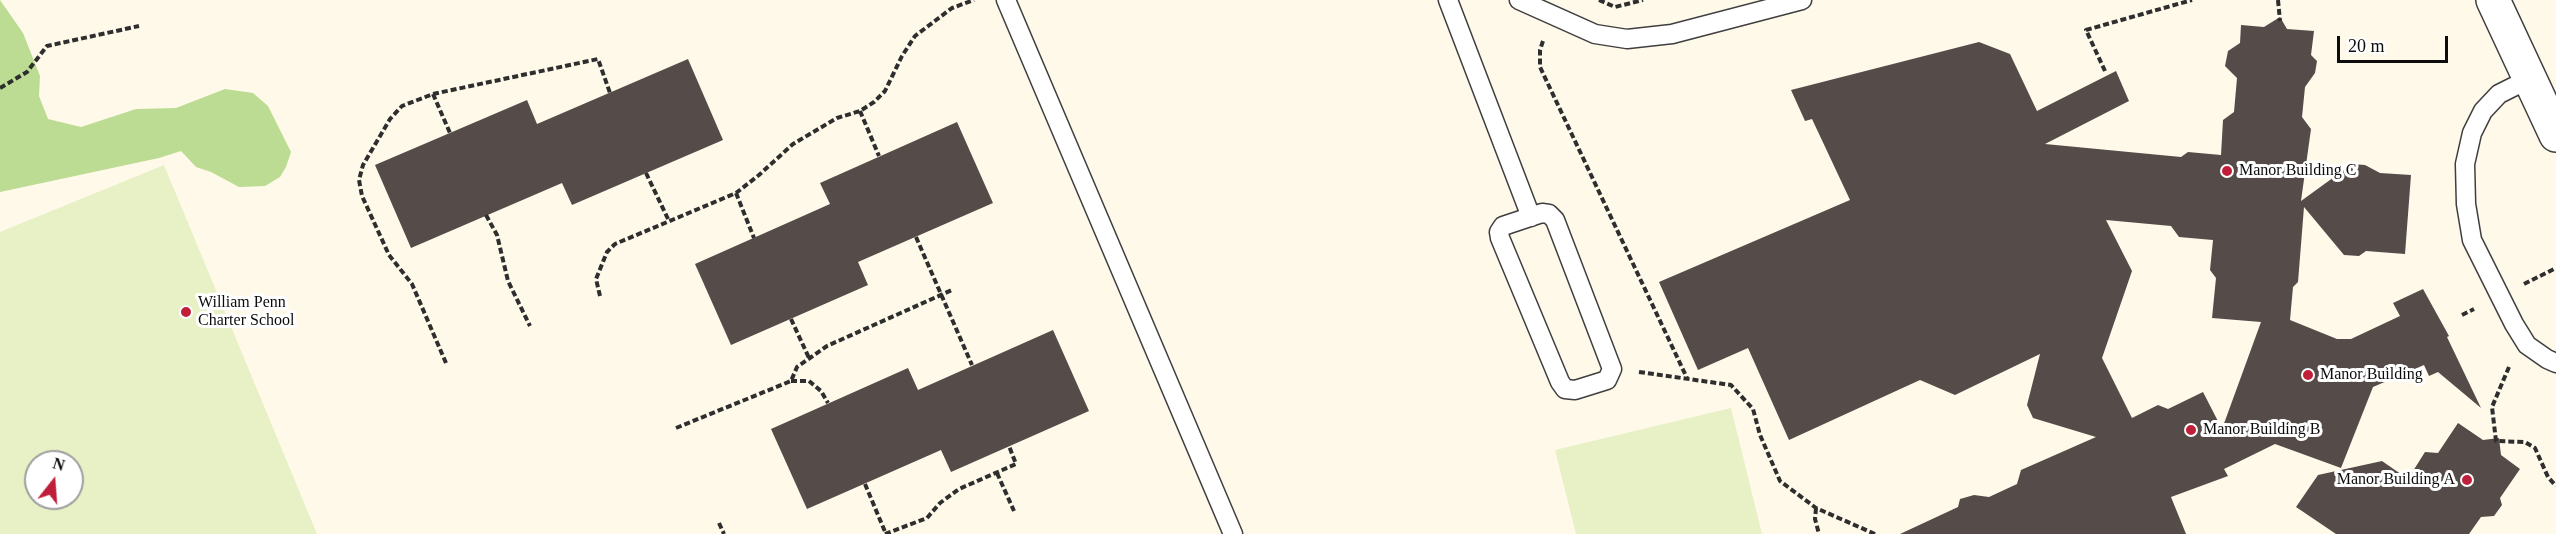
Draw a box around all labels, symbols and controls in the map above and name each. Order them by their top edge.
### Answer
scale bar [2340,24,2451,62]
text: 20 m [2348,36,2385,56]
place label: Manor Building C [2239,161,2356,181]
marker: Manor Building C [2220,164,2234,178]
place label: William Penn Charter School [198,293,294,331]
marker: William Penn Charter School [179,305,193,319]
place label: Manor Building [2320,365,2423,385]
marker: Manor Building [2301,368,2315,382]
place label: Manor Building B [2203,420,2320,440]
marker: Manor Building B [2184,423,2198,437]
north arrow [24,450,84,510]
text: N [51,454,67,474]
place label: Manor Building A [2337,470,2455,490]
marker: Manor Building A [2460,473,2474,487]

